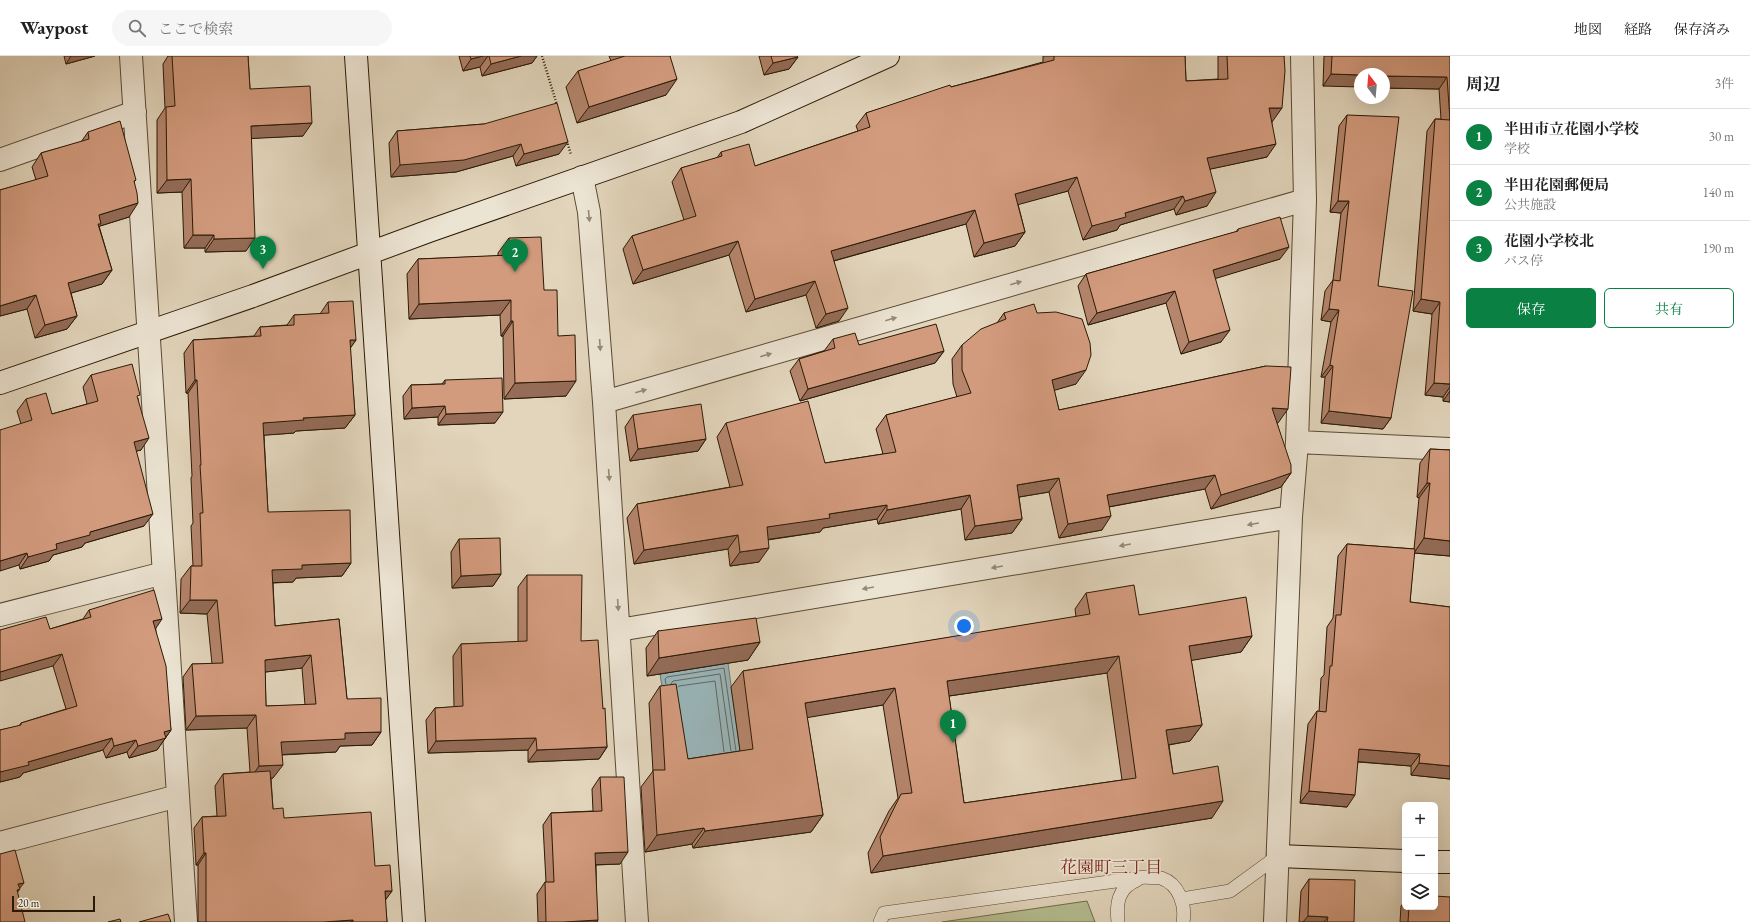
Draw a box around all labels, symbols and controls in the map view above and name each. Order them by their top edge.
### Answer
search box [112,10,392,46]
text: Waypost [20,15,88,40]
icon: search [126,17,148,39]
text: ここで検索 [158,19,233,38]
text: 地図 [1574,20,1602,38]
text: 経路 [1624,20,1652,38]
text: 保存済み [1674,20,1730,38]
north arrow [1354,68,1390,104]
text: 周辺 [1466,73,1500,95]
text: 3件 [1715,75,1734,92]
text: 半田市立花園小学校 [1504,119,1639,138]
text: 1 [1476,128,1482,145]
text: 30 m [1709,128,1734,145]
text: 学校 [1504,140,1530,157]
text: 半田花園郵便局 [1504,175,1609,194]
text: 2 [1476,184,1482,201]
text: 140 m [1703,184,1734,201]
text: 公共施設 [1504,196,1556,213]
one-way arrow [586,210,593,222]
text: 花園小学校北 [1504,231,1594,250]
pin: 3 [250,236,276,269]
pin: 2 [502,239,528,272]
text: 3 [1476,240,1482,257]
text: 190 m [1703,240,1734,257]
text: バス停 [1504,252,1543,269]
one-way arrow [1010,280,1022,286]
button: 保存 [1466,288,1596,328]
button: 共有 [1604,288,1734,328]
one-way arrow [885,316,897,322]
one-way arrow [596,339,603,351]
one-way arrow [761,352,773,358]
one-way arrow [636,388,648,394]
one-way arrow [605,469,612,481]
one-way arrow [1247,521,1259,527]
one-way arrow [1119,542,1131,548]
one-way arrow [990,564,1003,570]
one-way arrow [862,585,874,591]
one-way arrow [614,599,621,611]
your location [954,616,974,636]
pin: 1 [940,710,966,743]
map controls [1402,802,1438,910]
button: + [1402,802,1438,838]
button: − [1402,838,1438,874]
district label: 花園町三丁目 [1060,856,1162,878]
button: layers [1402,874,1438,910]
scale bar [12,894,95,913]
text: 20 m [18,896,39,910]

